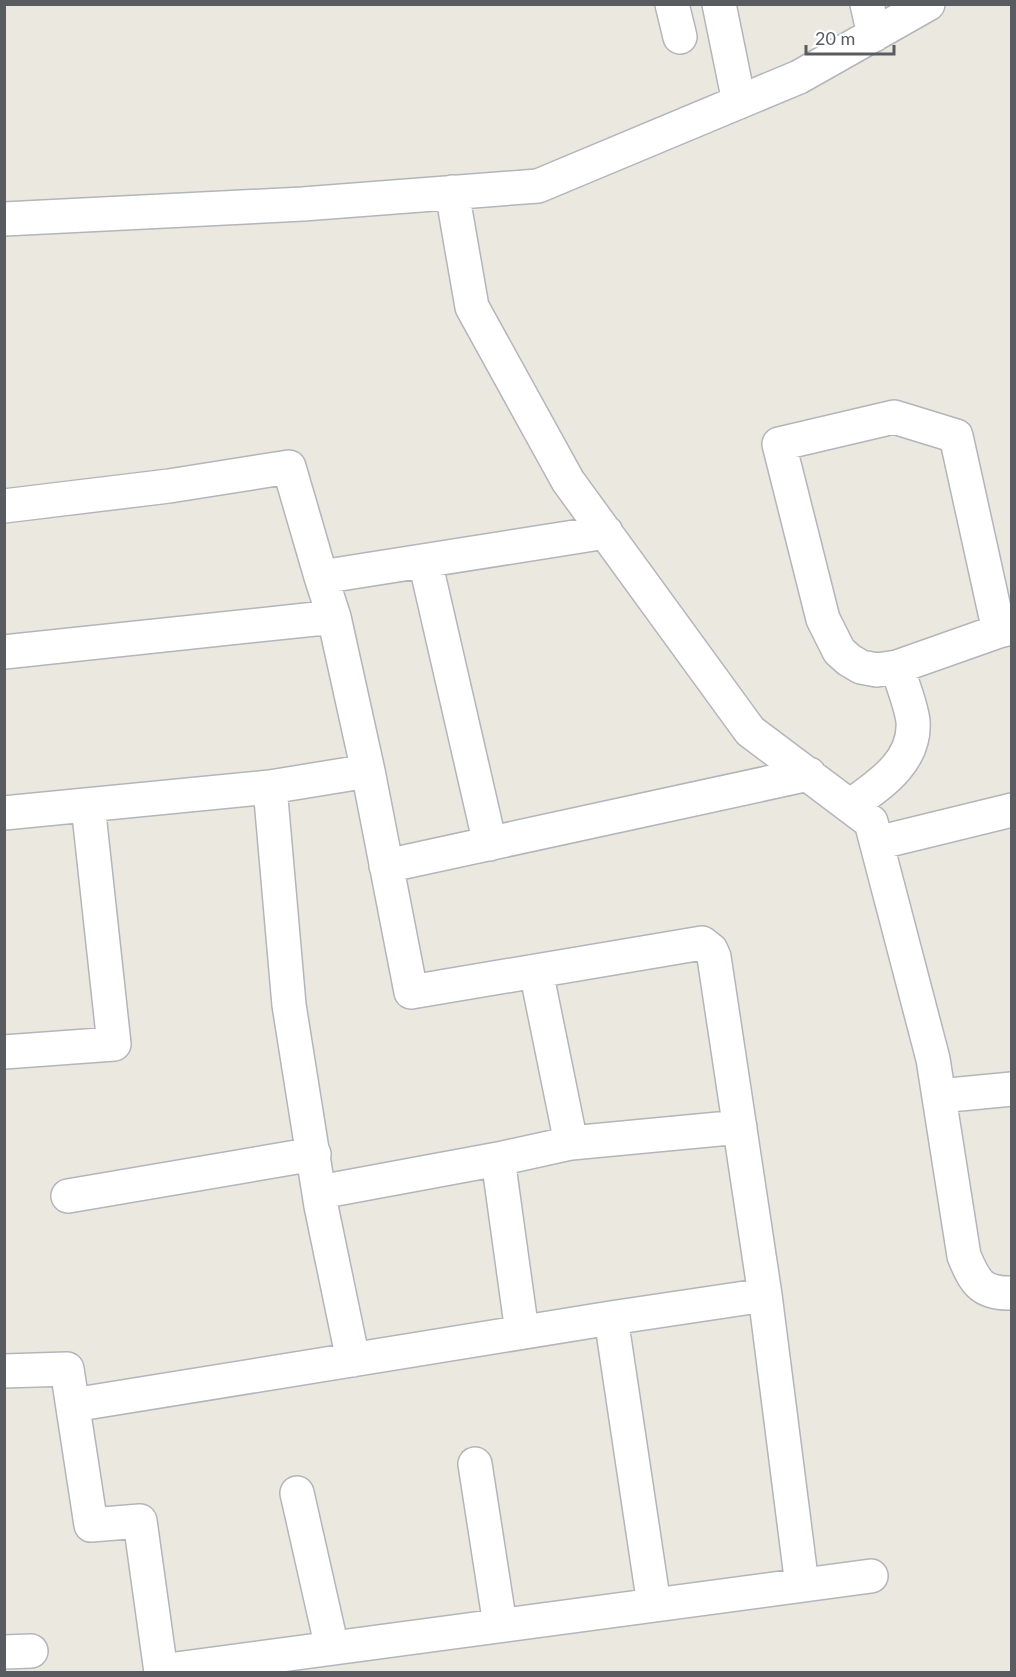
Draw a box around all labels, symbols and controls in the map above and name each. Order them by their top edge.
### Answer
scale bar [806,18,894,56]
text: 20 m [815,27,855,49]

